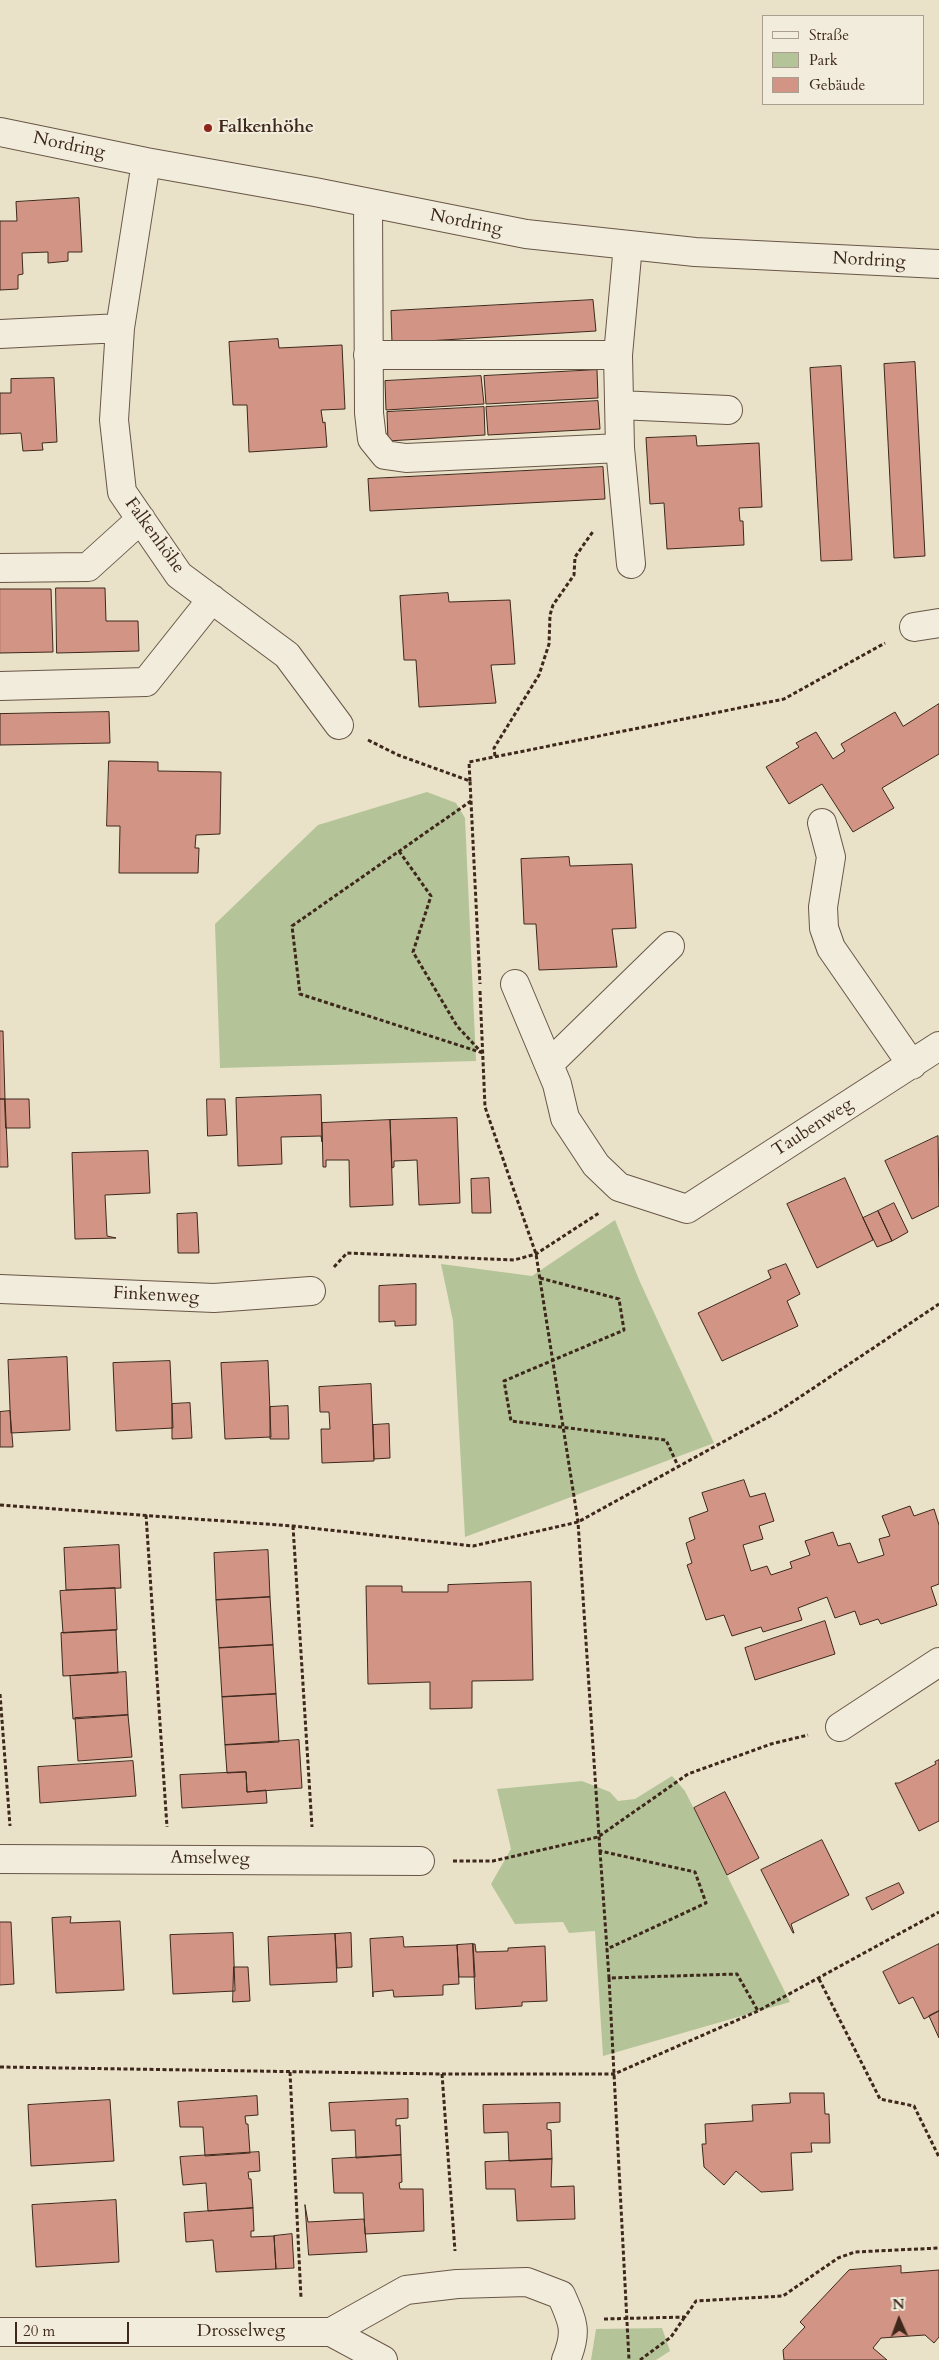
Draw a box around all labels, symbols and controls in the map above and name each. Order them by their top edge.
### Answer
legend [762,15,924,105]
text: Straße [809,25,849,45]
text: Park [809,50,838,70]
text: Gebäude [809,75,865,95]
place label: Falkenhöhe [218,117,314,139]
marker: Falkenhöhe [202,122,214,134]
street label: Nordring [31,128,107,164]
street label: Nordring [428,205,504,241]
street label: Nordring [832,248,906,274]
street label: Falkenhöhe [119,494,189,578]
street label: Taubenweg [769,1094,857,1162]
street label: Finkenweg [112,1283,200,1309]
street label: Amselweg [170,1848,250,1870]
north arrow [874,2295,924,2345]
text: N [892,2295,905,2314]
scale bar [18,2312,131,2344]
text: 20 m [23,2321,55,2341]
street label: Drosselweg [197,2321,285,2343]

